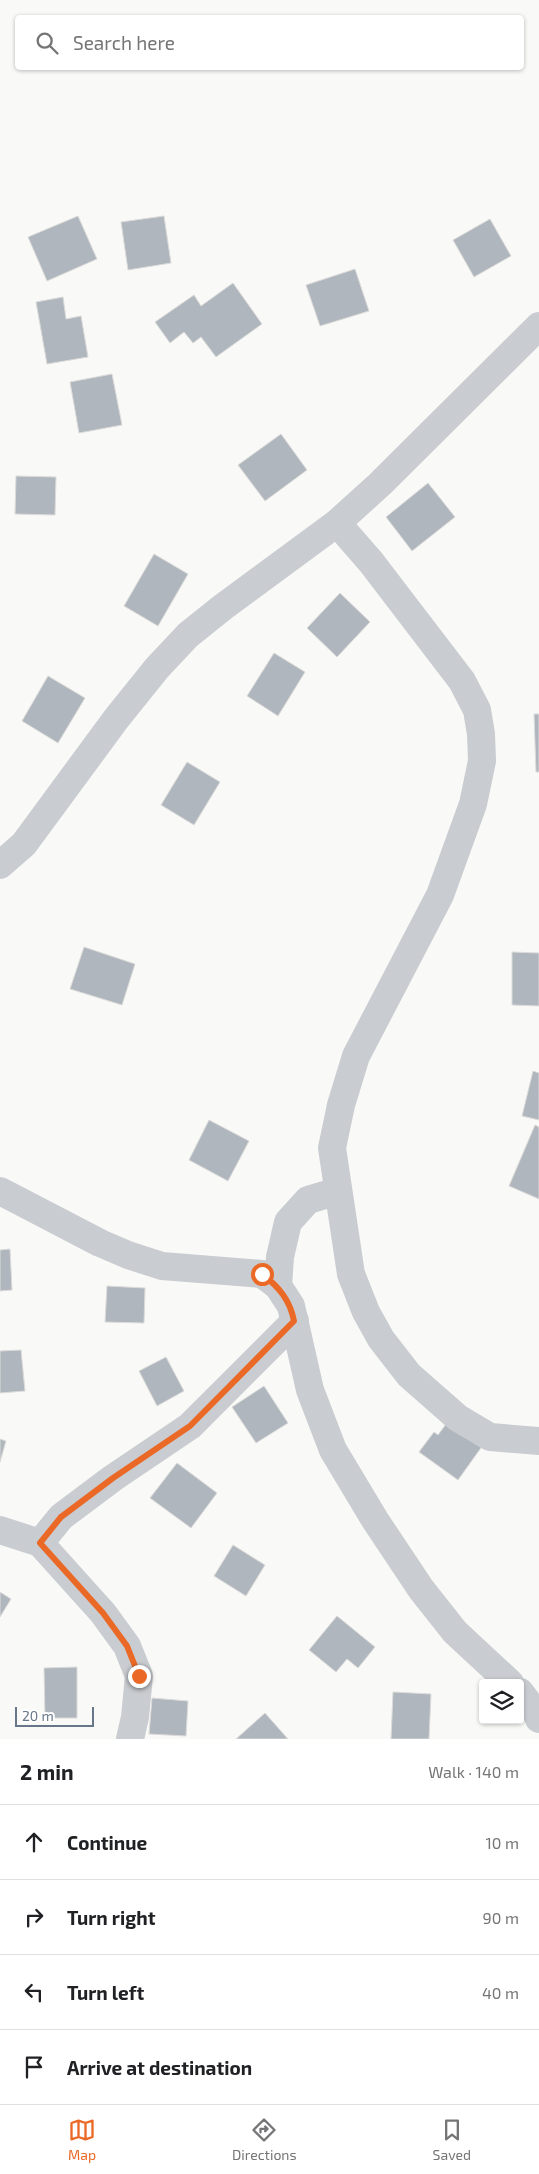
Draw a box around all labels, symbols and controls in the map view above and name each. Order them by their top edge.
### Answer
search box [15,15,524,70]
icon: search [33,29,61,57]
text: Search here [73,31,175,54]
route start [251,1263,274,1286]
route end [128,1665,151,1688]
map controls [479,1679,524,1724]
button: layers [479,1679,524,1724]
scale bar [15,1704,94,1727]
text: 20 m [22,1707,54,1724]
text: 2 min [20,1759,74,1784]
text: Walk · 140 m [428,1762,519,1781]
icon: ahead [20,1828,48,1856]
text: Continue [67,1831,147,1854]
text: 10 m [485,1833,519,1852]
icon: right [20,1903,48,1931]
text: Turn right [67,1906,155,1929]
text: 90 m [483,1908,519,1927]
icon: left [20,1978,48,2006]
text: Turn left [67,1981,144,2004]
text: 40 m [482,1983,519,2002]
icon: arrive [20,2053,48,2081]
text: Arrive at destination [67,2056,252,2079]
tab: Map [68,2116,96,2163]
tab: Directions [232,2116,297,2163]
tab: Saved [433,2116,471,2163]

